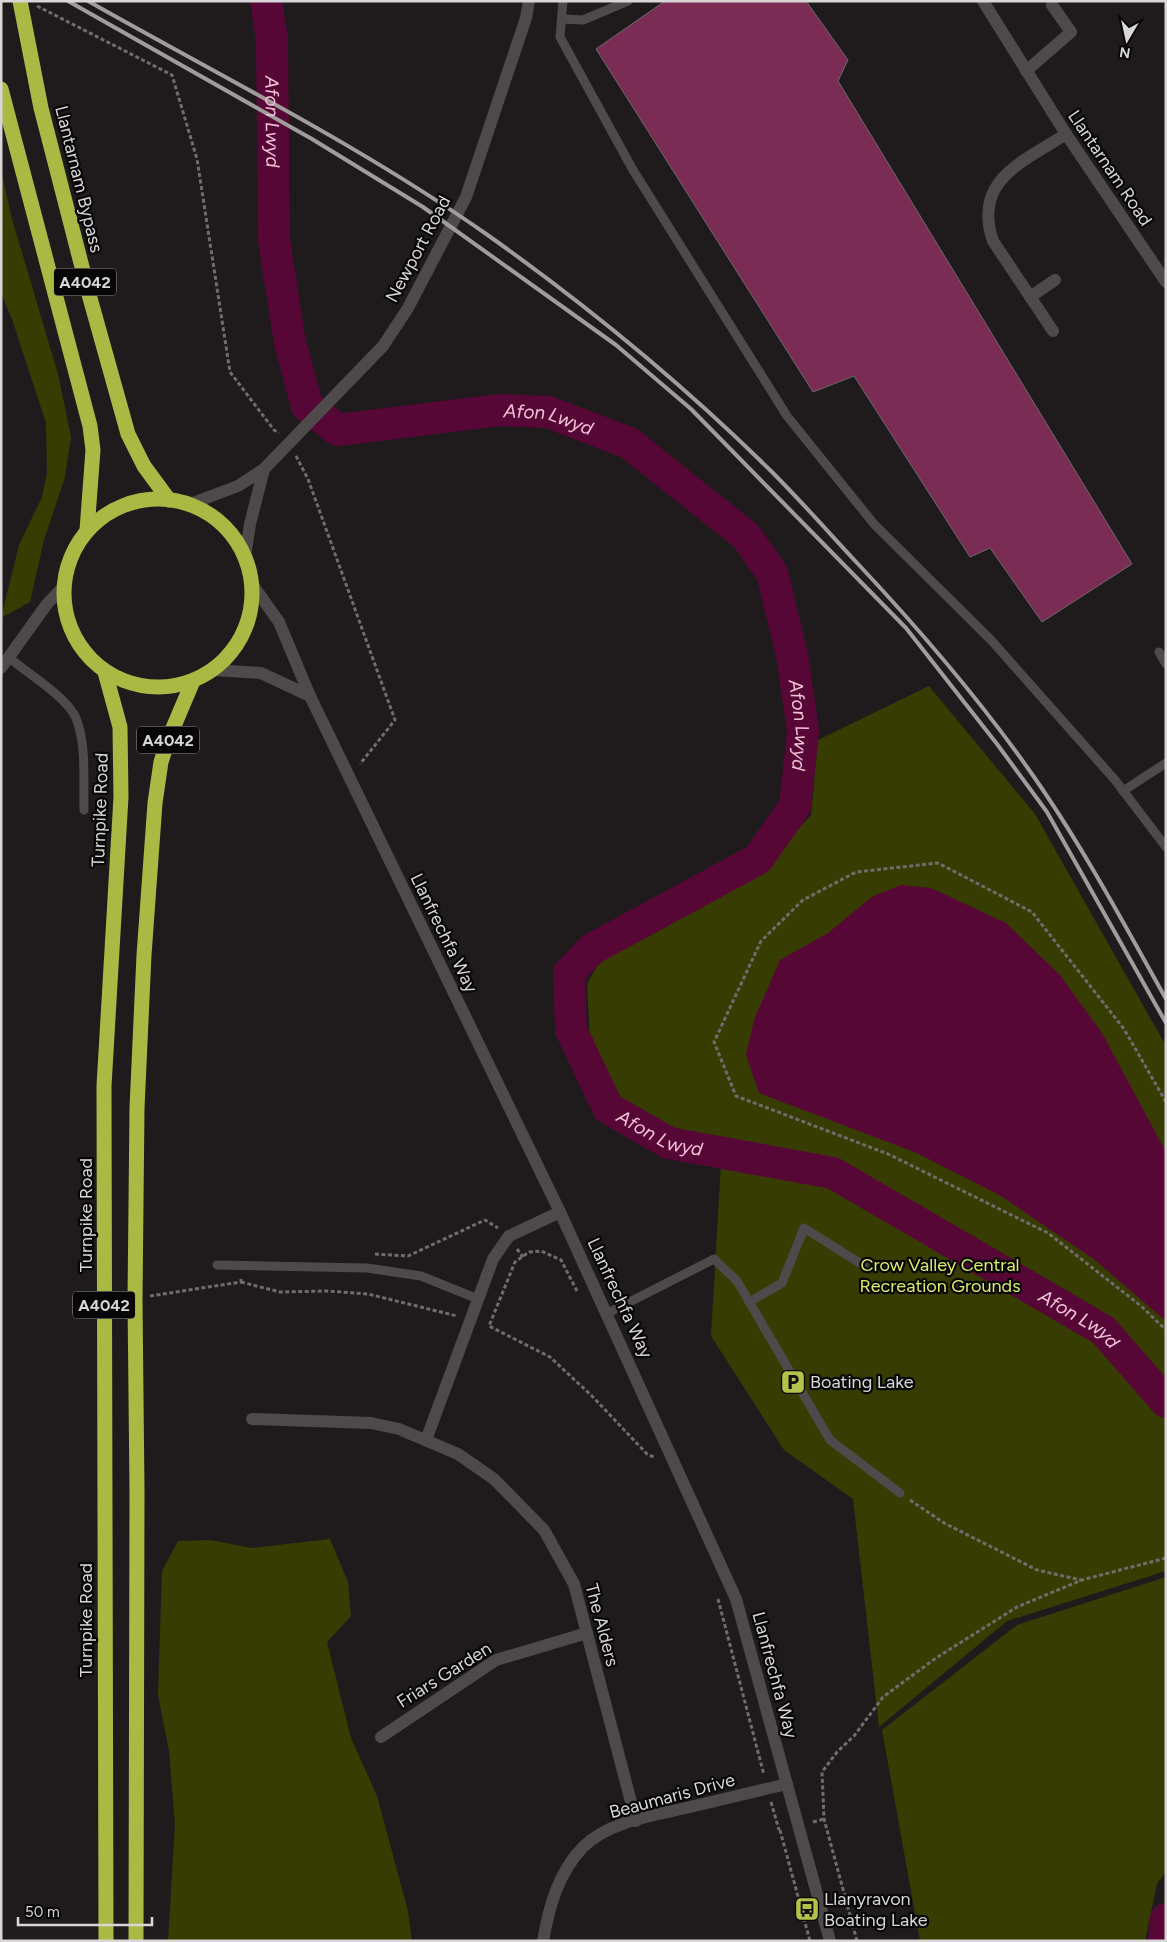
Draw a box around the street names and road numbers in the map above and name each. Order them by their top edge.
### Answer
street label: Llantarnam Bypass [50,103,108,255]
street label: Llantarnam Road [1063,106,1157,230]
street label: Newport Road [381,192,455,306]
road number: A4042 [54,268,116,296]
road number: A4042 [137,726,199,754]
street label: Turnpike Road [87,752,113,868]
street label: Llanfrechfa Way [406,870,483,997]
street label: Turnpike Road [75,1158,97,1272]
street label: Llanfrechfa Way [583,1234,658,1362]
road number: A4042 [73,1292,135,1318]
street label: Turnpike Road [75,1563,97,1677]
street label: The Alders [580,1581,624,1669]
street label: Llanfrechfa Way [748,1609,803,1741]
street label: Friars Garden [393,1637,495,1713]
street label: Beaumaris Drive [607,1769,737,1823]

